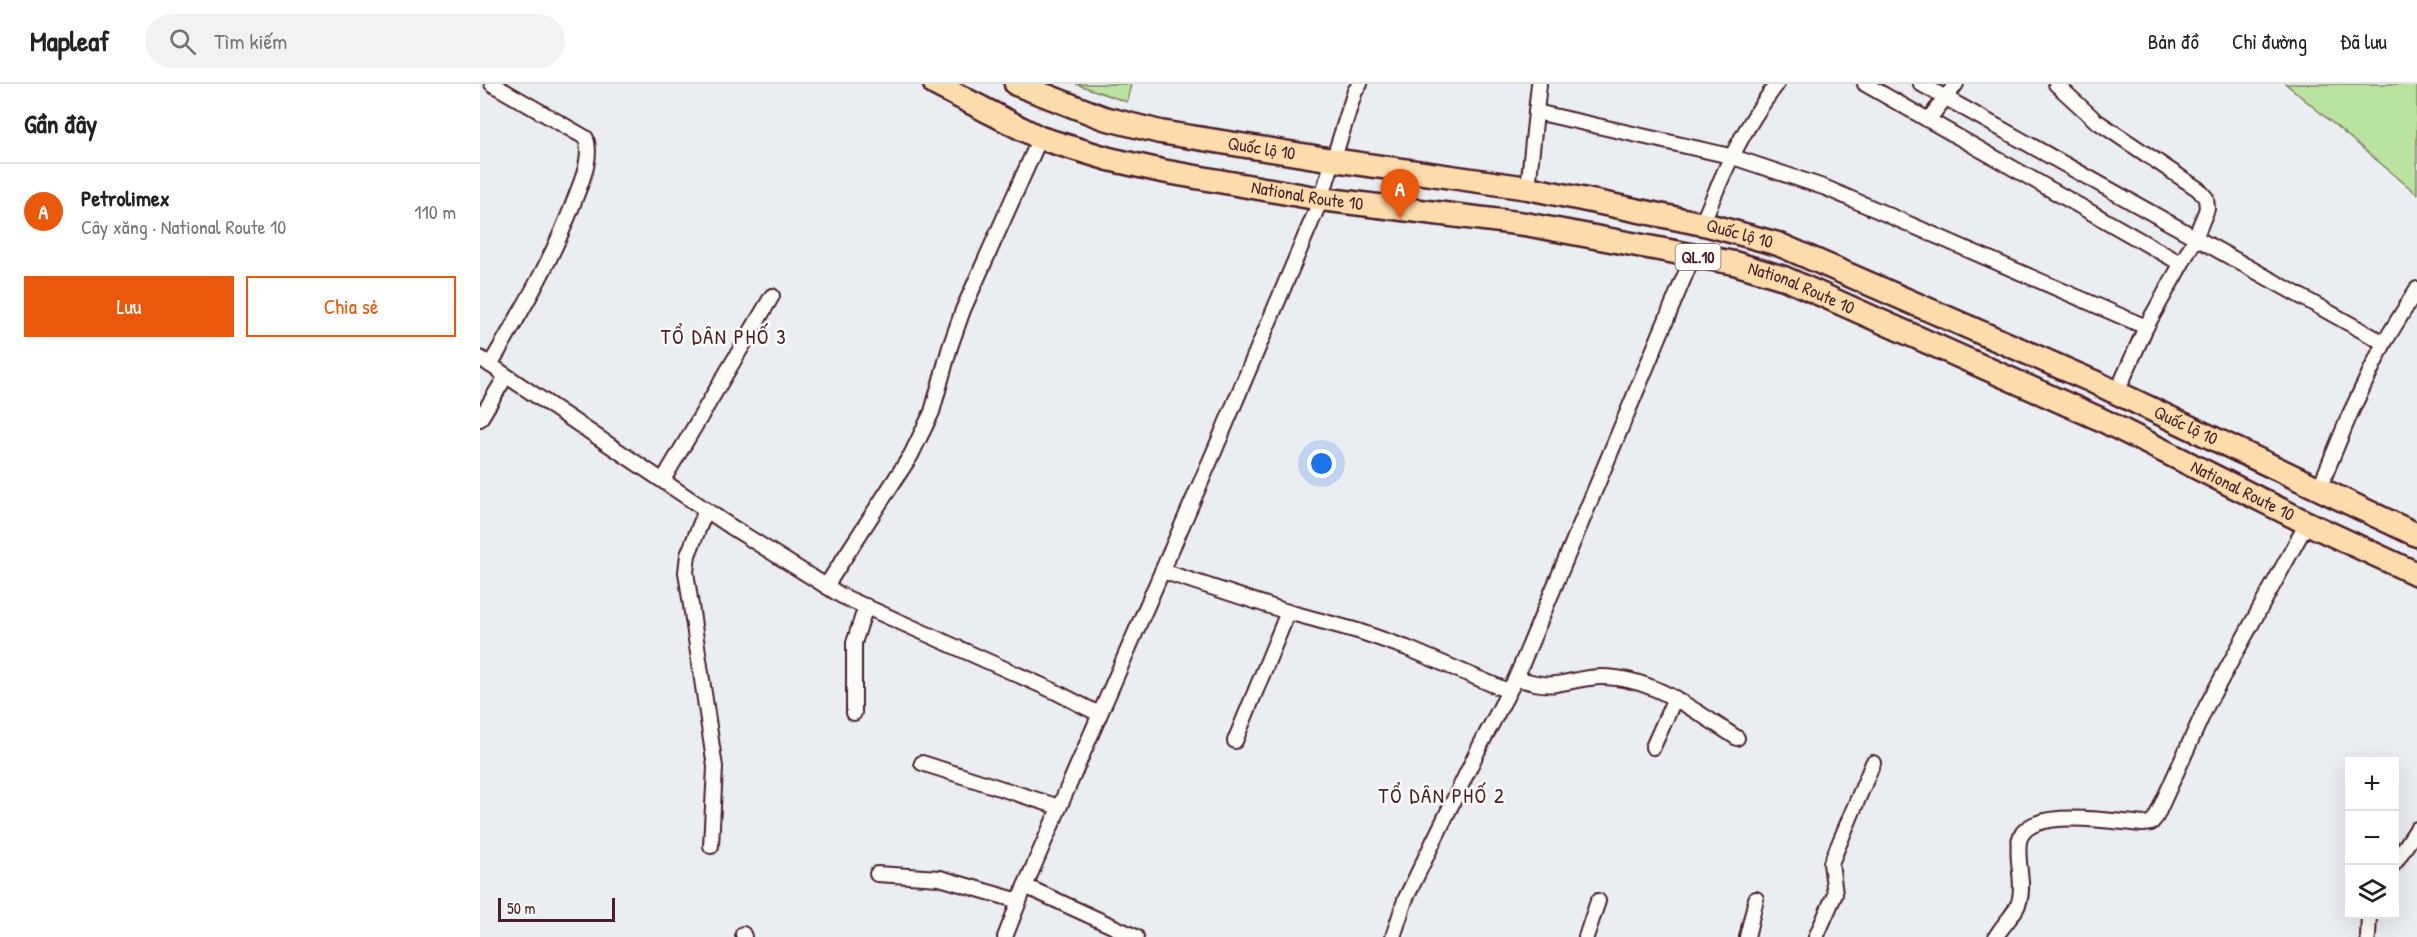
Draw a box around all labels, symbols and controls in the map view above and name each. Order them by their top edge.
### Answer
search box [145,14,565,68]
text: Mapleaf [30,22,109,60]
icon: search [166,25,199,58]
text: Tìm kiếm [214,26,287,56]
text: Bản đồ [2148,27,2199,56]
text: Chỉ đường [2232,27,2307,56]
text: Đã lưu [2340,27,2387,56]
text: Gần đây [24,106,97,141]
street label: Quốc lộ 10 [1226,130,1297,166]
pin: A [1380,170,1420,219]
street label: National Route 10 [1249,174,1365,216]
text: Petrolimex [81,183,170,213]
text: A [39,198,48,225]
text: 110 m [414,198,456,225]
street label: Quốc lộ 10 [1704,212,1776,254]
text: Cây xăng · National Route 10 [81,213,286,240]
road number: QL.10 [1676,244,1720,270]
street label: National Route 10 [1745,255,1859,320]
button: Lưu [24,276,234,337]
button: Chia sẻ [246,276,456,337]
district label: TỔ DÂN PHỐ 3 [661,322,787,351]
street label: Quốc lộ 10 [2150,399,2222,451]
your location [1307,449,1336,478]
street label: National Route 10 [2187,454,2299,527]
map controls [2345,757,2399,919]
button: + [2345,757,2399,811]
district label: TỔ DÂN PHỐ 2 [1379,781,1505,810]
button: − [2345,811,2399,865]
button: layers [2345,865,2399,919]
scale bar [498,895,615,922]
text: 50 m [507,897,536,919]

